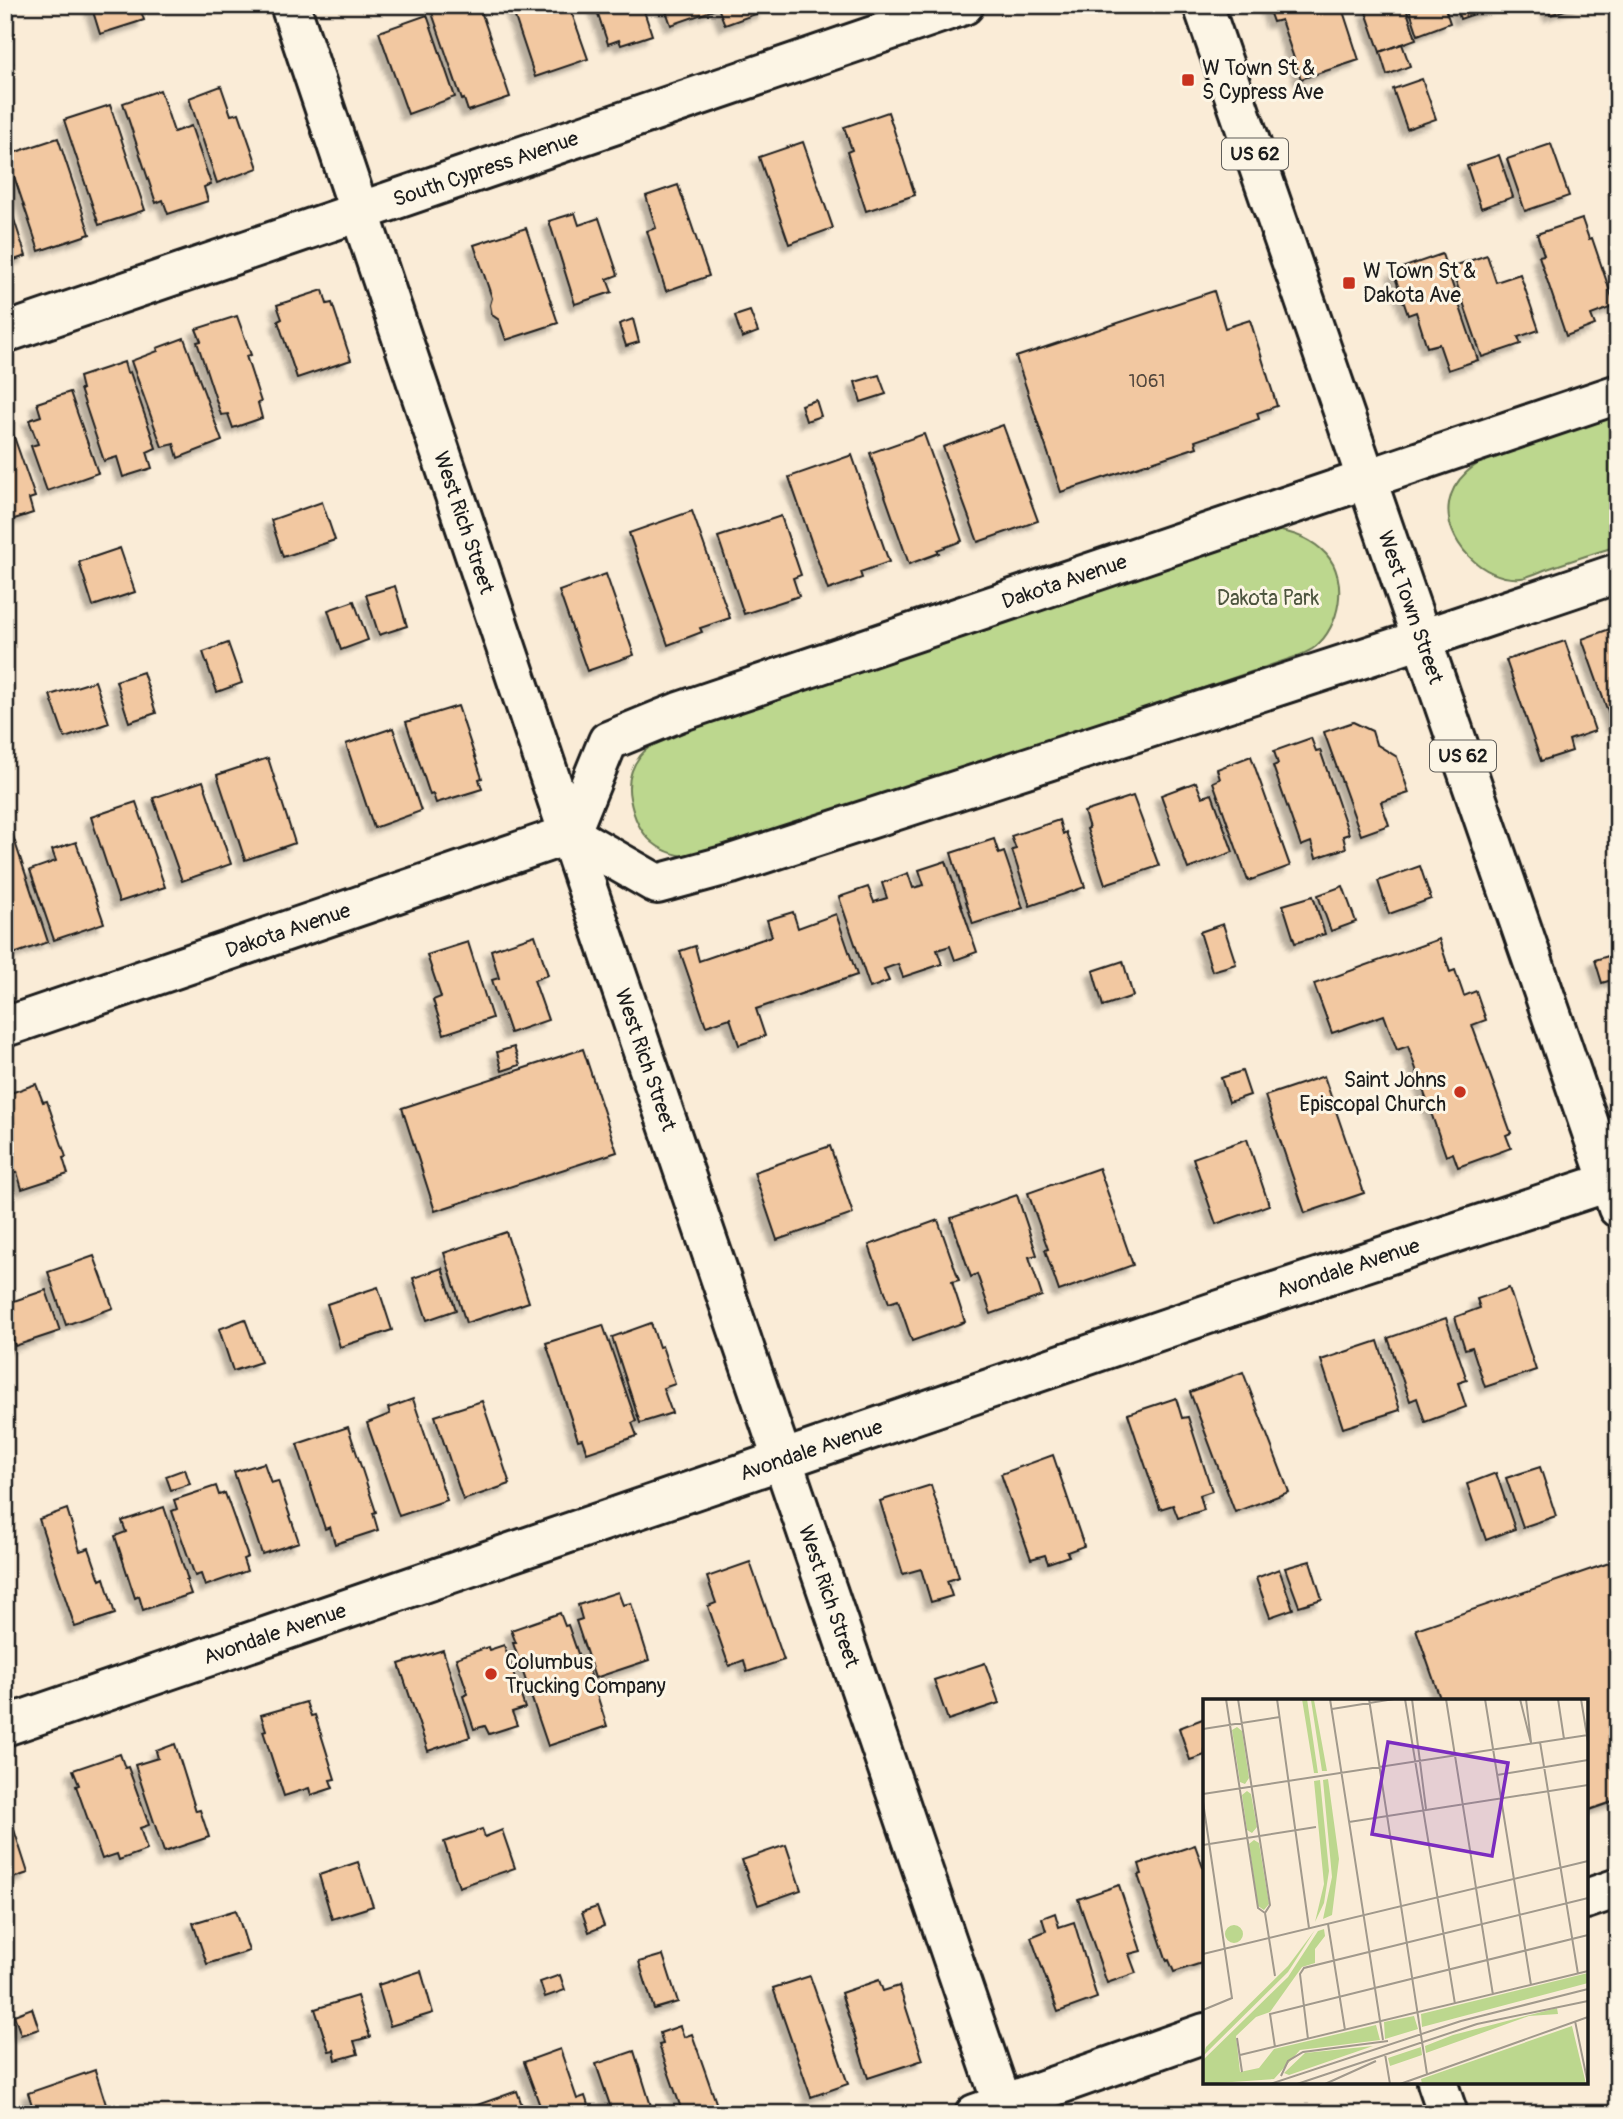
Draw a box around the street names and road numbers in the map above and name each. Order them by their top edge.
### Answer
street label: South Cypress Avenue [389,124,583,213]
road number: US 62 [1222,138,1288,170]
street label: West Rich Street [428,448,501,598]
street label: West Town Street [1372,527,1450,688]
street label: Dakota Avenue [998,548,1131,615]
road number: US 62 [1430,740,1496,772]
street label: Dakota Avenue [222,896,355,964]
street label: West Rich Street [609,985,683,1135]
street label: Avondale Avenue [1273,1232,1424,1304]
street label: Avondale Avenue [736,1413,887,1487]
street label: West Rich Street [792,1521,866,1671]
street label: Avondale Avenue [200,1596,350,1671]

